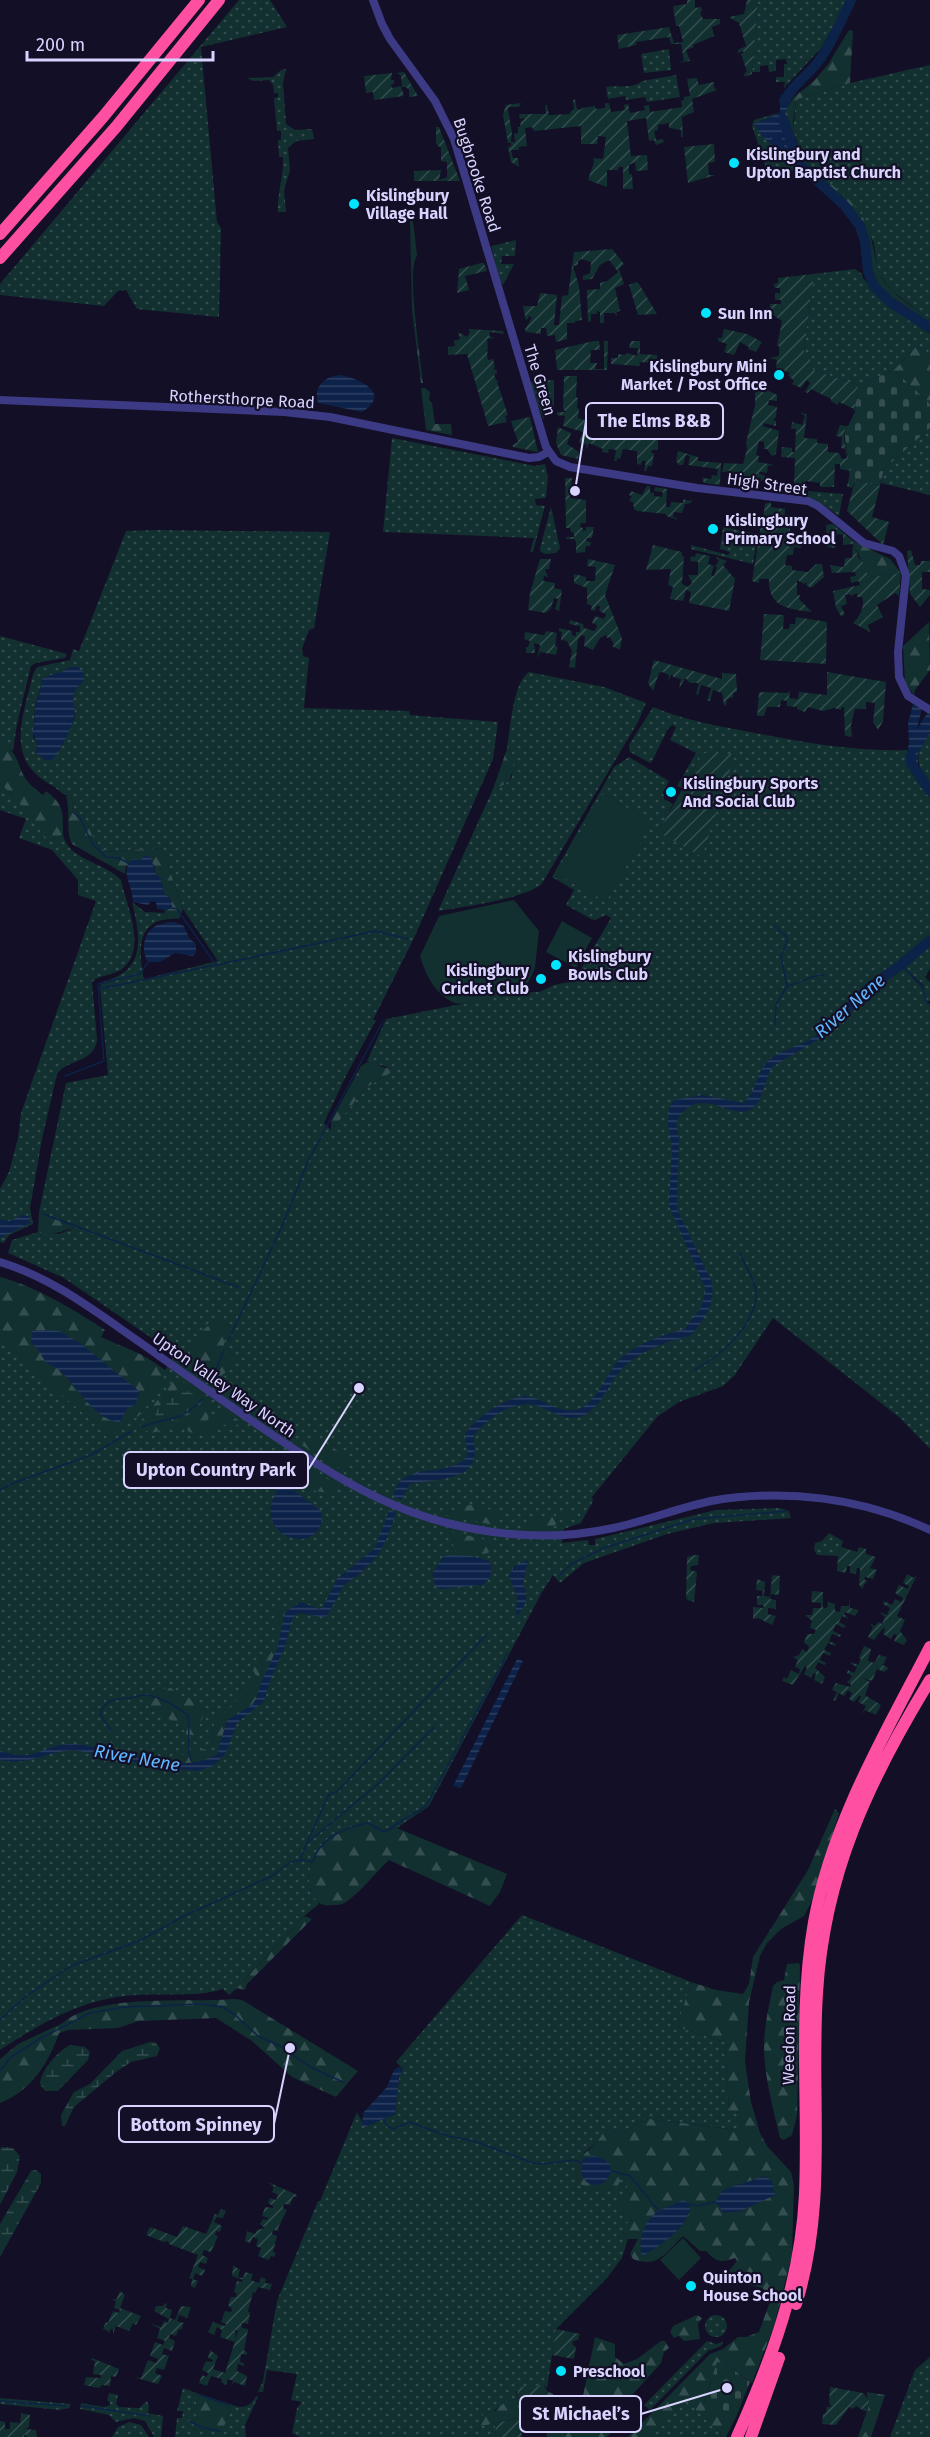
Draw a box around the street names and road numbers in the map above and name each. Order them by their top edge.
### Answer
street label: Bugbrooke Road [450,115,504,235]
street label: The Green [520,342,560,418]
street label: Rothersthorpe Road [169,386,315,412]
street label: High Street [726,469,809,499]
street label: Upton Valley Way North [149,1328,299,1442]
street label: Weedon Road [779,1985,799,2085]

